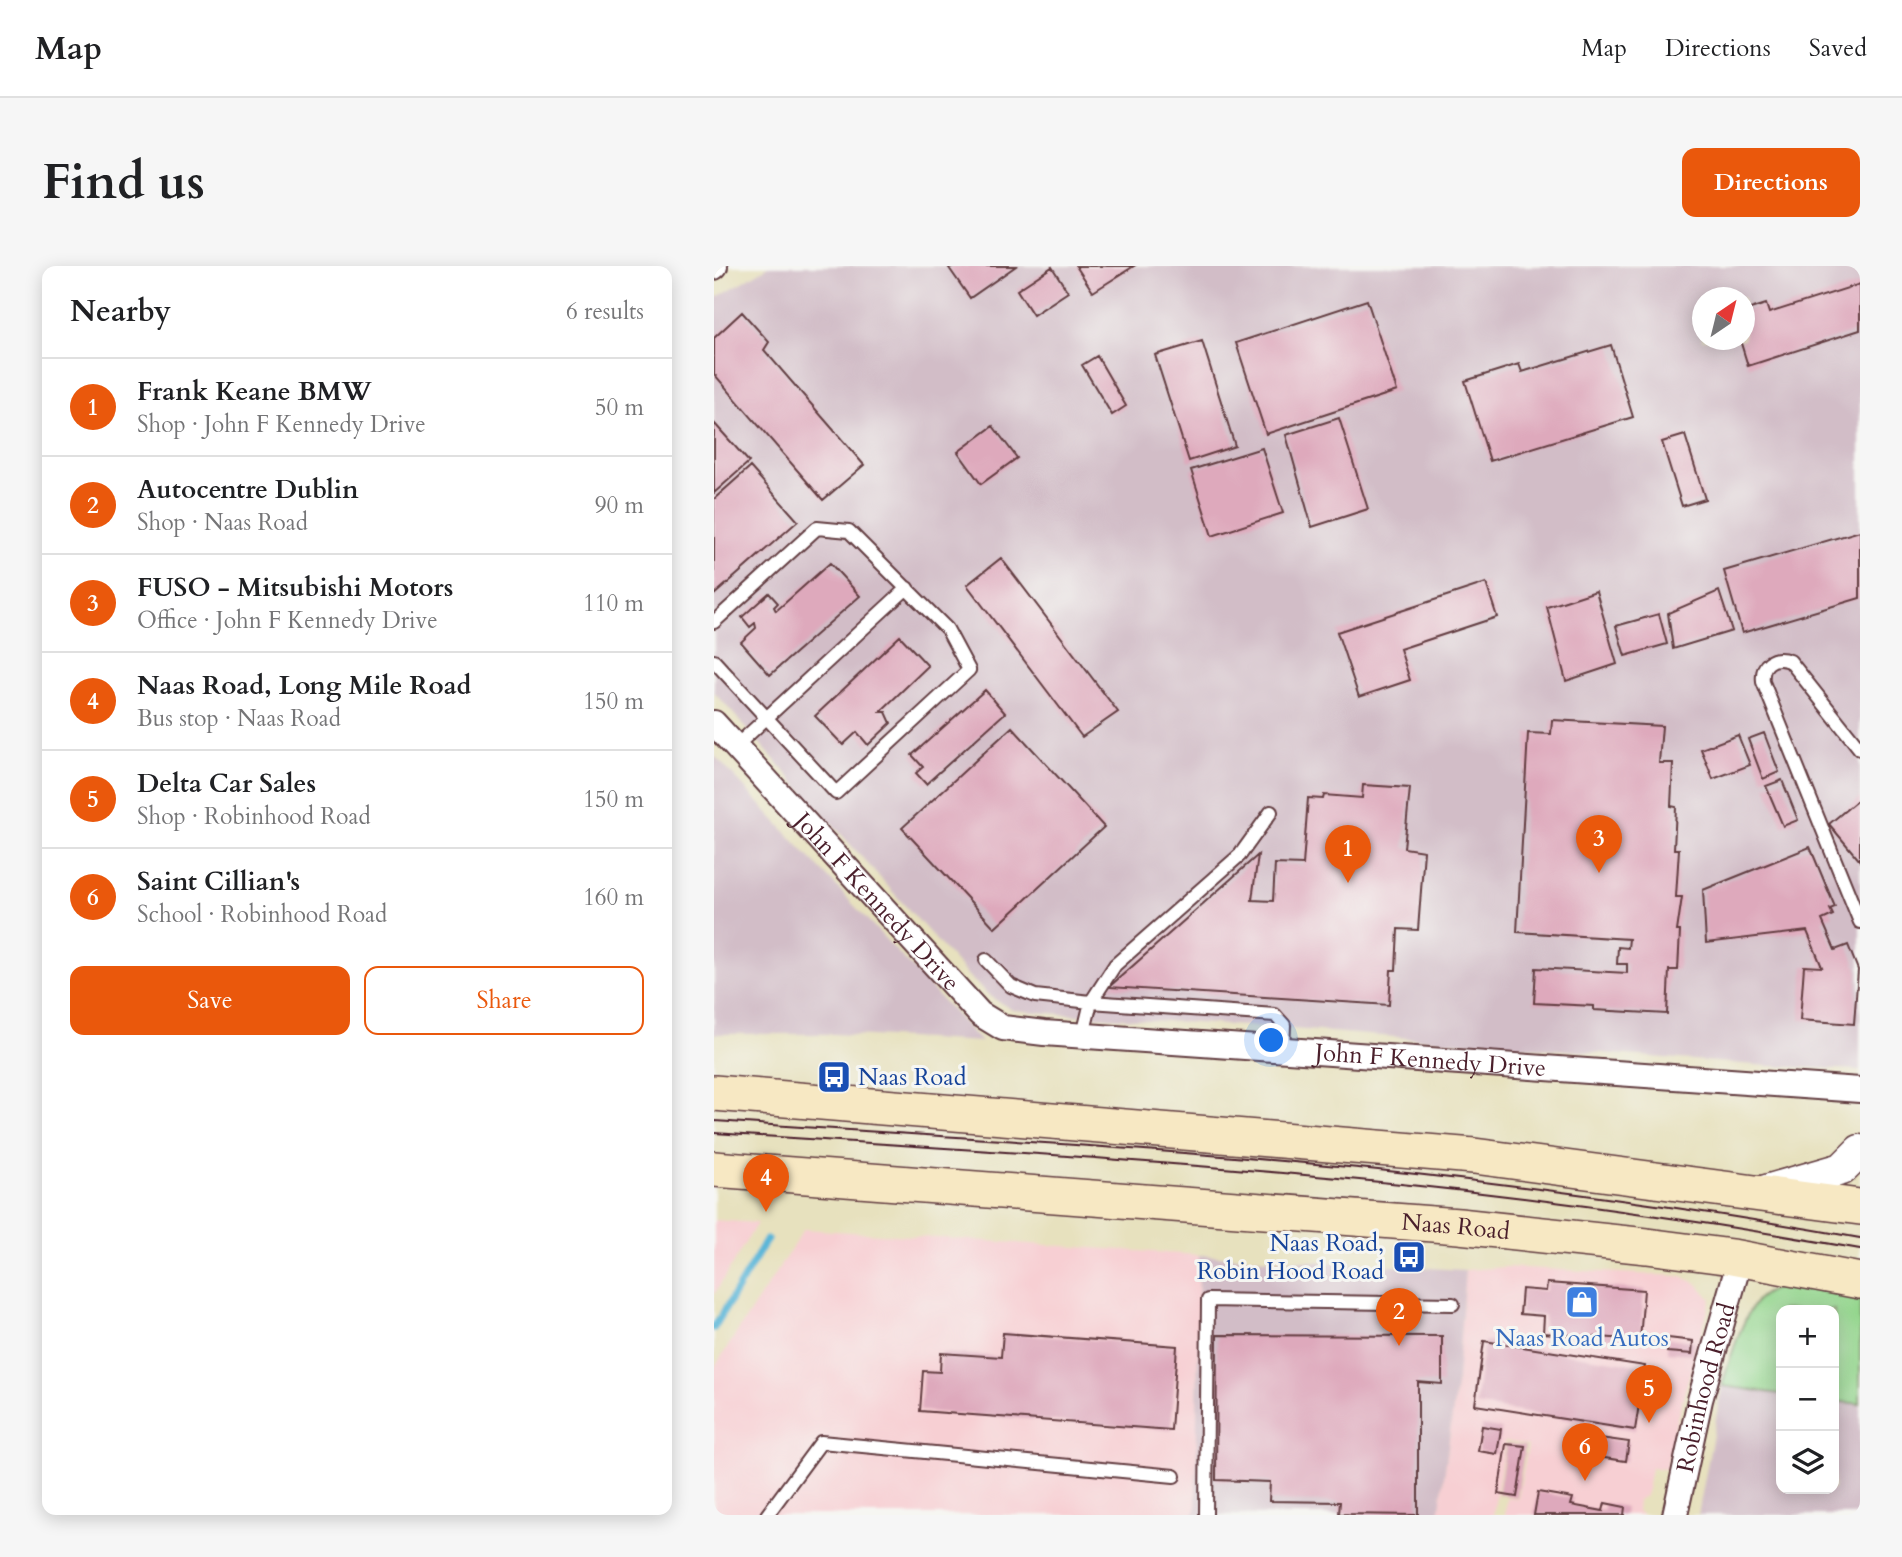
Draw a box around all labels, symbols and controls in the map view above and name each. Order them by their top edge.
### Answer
text: Map [35,26,102,71]
text: Map [1581,32,1627,65]
text: Directions [1665,32,1771,65]
text: Saved [1809,32,1867,65]
button: Directions [1682,148,1860,217]
text: Find us [42,149,205,216]
north arrow [1692,287,1755,350]
text: Nearby [70,291,171,332]
text: 6 results [566,296,644,327]
text: Frank Keane BMW [137,374,372,409]
text: 1 [87,392,99,423]
text: 50 m [595,392,644,423]
text: Shop · John F Kennedy Drive [137,409,426,440]
text: Autocentre Dublin [137,472,359,507]
text: 2 [87,490,99,521]
text: 90 m [595,490,644,521]
text: Shop · Naas Road [137,507,308,538]
text: FUSO - Mitsubishi Motors [137,570,453,605]
text: 3 [87,588,99,619]
text: 110 m [583,588,644,619]
text: Office · John F Kennedy Drive [137,605,438,636]
text: Naas Road, Long Mile Road [137,668,471,703]
text: 4 [87,686,99,717]
text: 150 m [583,686,644,717]
text: Bus stop · Naas Road [137,703,341,734]
text: Delta Car Sales [137,766,316,801]
text: 5 [87,784,99,815]
text: 150 m [583,784,644,815]
text: Shop · Robinhood Road [137,801,371,832]
street label: John F Kennedy Drive [785,803,967,999]
pin: 3 [1576,815,1622,873]
pin: 1 [1325,825,1371,883]
text: Saint Cillian's [137,864,300,899]
text: 6 [87,882,99,913]
text: 160 m [583,882,644,913]
text: School · Robinhood Road [137,899,387,930]
button: Save [70,966,350,1035]
button: Share [364,966,644,1035]
your location [1254,1023,1288,1057]
street label: John F Kennedy Drive [1311,1036,1547,1085]
bus stop icon: Naas Road [815,1058,853,1096]
place label: Naas Road [858,1061,967,1094]
pin: 4 [743,1154,789,1212]
street label: Naas Road [1400,1206,1512,1248]
place label: Naas Road, Robin Hood Road [1197,1227,1384,1288]
bus stop icon: Naas Road, Robin Hood Road [1390,1238,1428,1276]
shop icon: Naas Road Autos [1563,1283,1601,1321]
pin: 2 [1376,1288,1422,1346]
street label: Robinhood Road [1669,1299,1744,1476]
map controls [1776,1305,1839,1494]
button: + [1776,1305,1839,1368]
place label: Naas Road Autos [1495,1322,1669,1355]
pin: 5 [1626,1365,1672,1423]
button: − [1776,1368,1839,1431]
pin: 6 [1562,1423,1608,1481]
button: layers [1776,1431,1839,1494]

